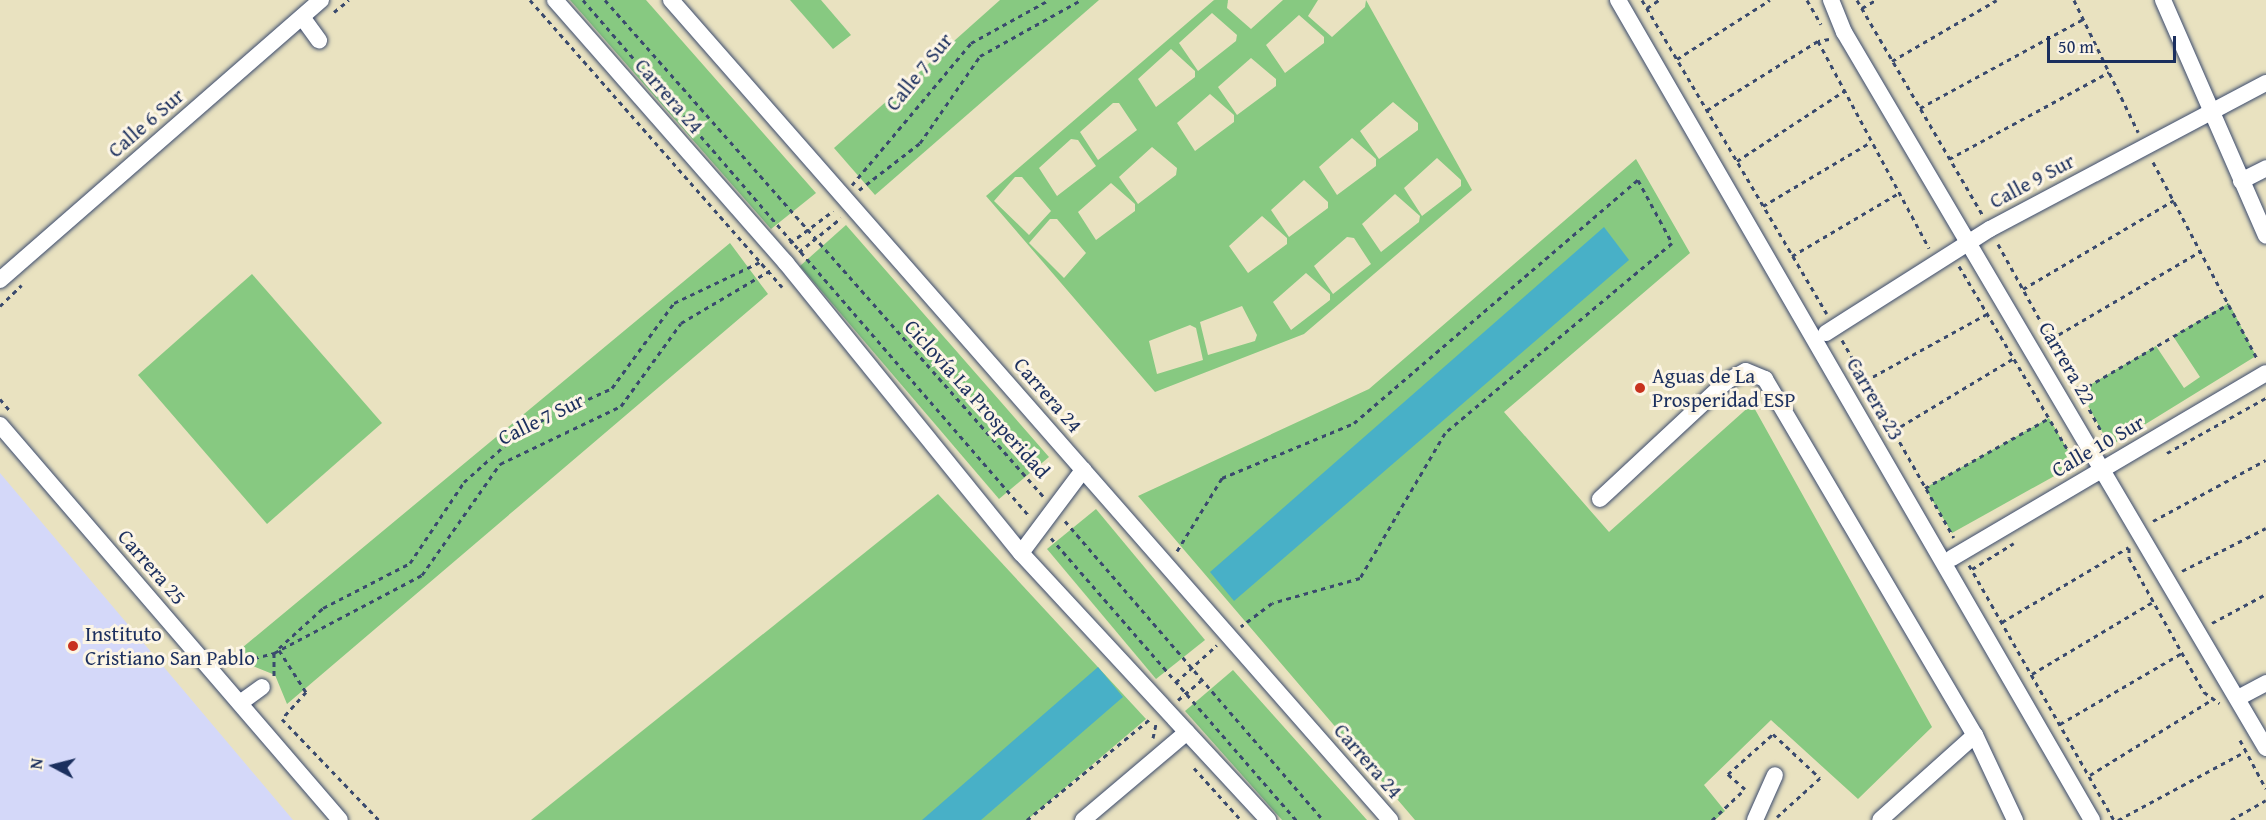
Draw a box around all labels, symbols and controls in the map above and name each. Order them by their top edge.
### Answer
scale bar [2050,24,2179,62]
street label: Calle 7 Sur [880,28,958,116]
text: 50 m [2058,33,2094,60]
street label: Carrera 24 [630,53,708,139]
street label: Calle 6 Sur [103,83,189,163]
street label: Calle 9 Sur [1985,148,2079,214]
street label: Ciclovía La Prosperidad [899,314,1055,484]
street label: Carrera 22 [2033,317,2101,409]
street label: Carrera 24 [1009,352,1087,438]
street label: Carrera 23 [1841,353,1909,445]
place label: Aguas de La Prosperidad ESP [1652,363,1796,413]
marker: Aguas de La Prosperidad ESP [1633,381,1647,395]
street label: Calle 7 Sur [494,387,588,451]
street label: Calle 10 Sur [2047,409,2149,483]
street label: Carrera 25 [113,524,191,610]
place label: Instituto Cristiano San Pablo [85,621,255,671]
marker: Instituto Cristiano San Pablo [66,639,80,653]
street label: Carrera 24 [1329,718,1407,804]
north arrow [24,736,84,796]
text: N [24,757,49,771]

